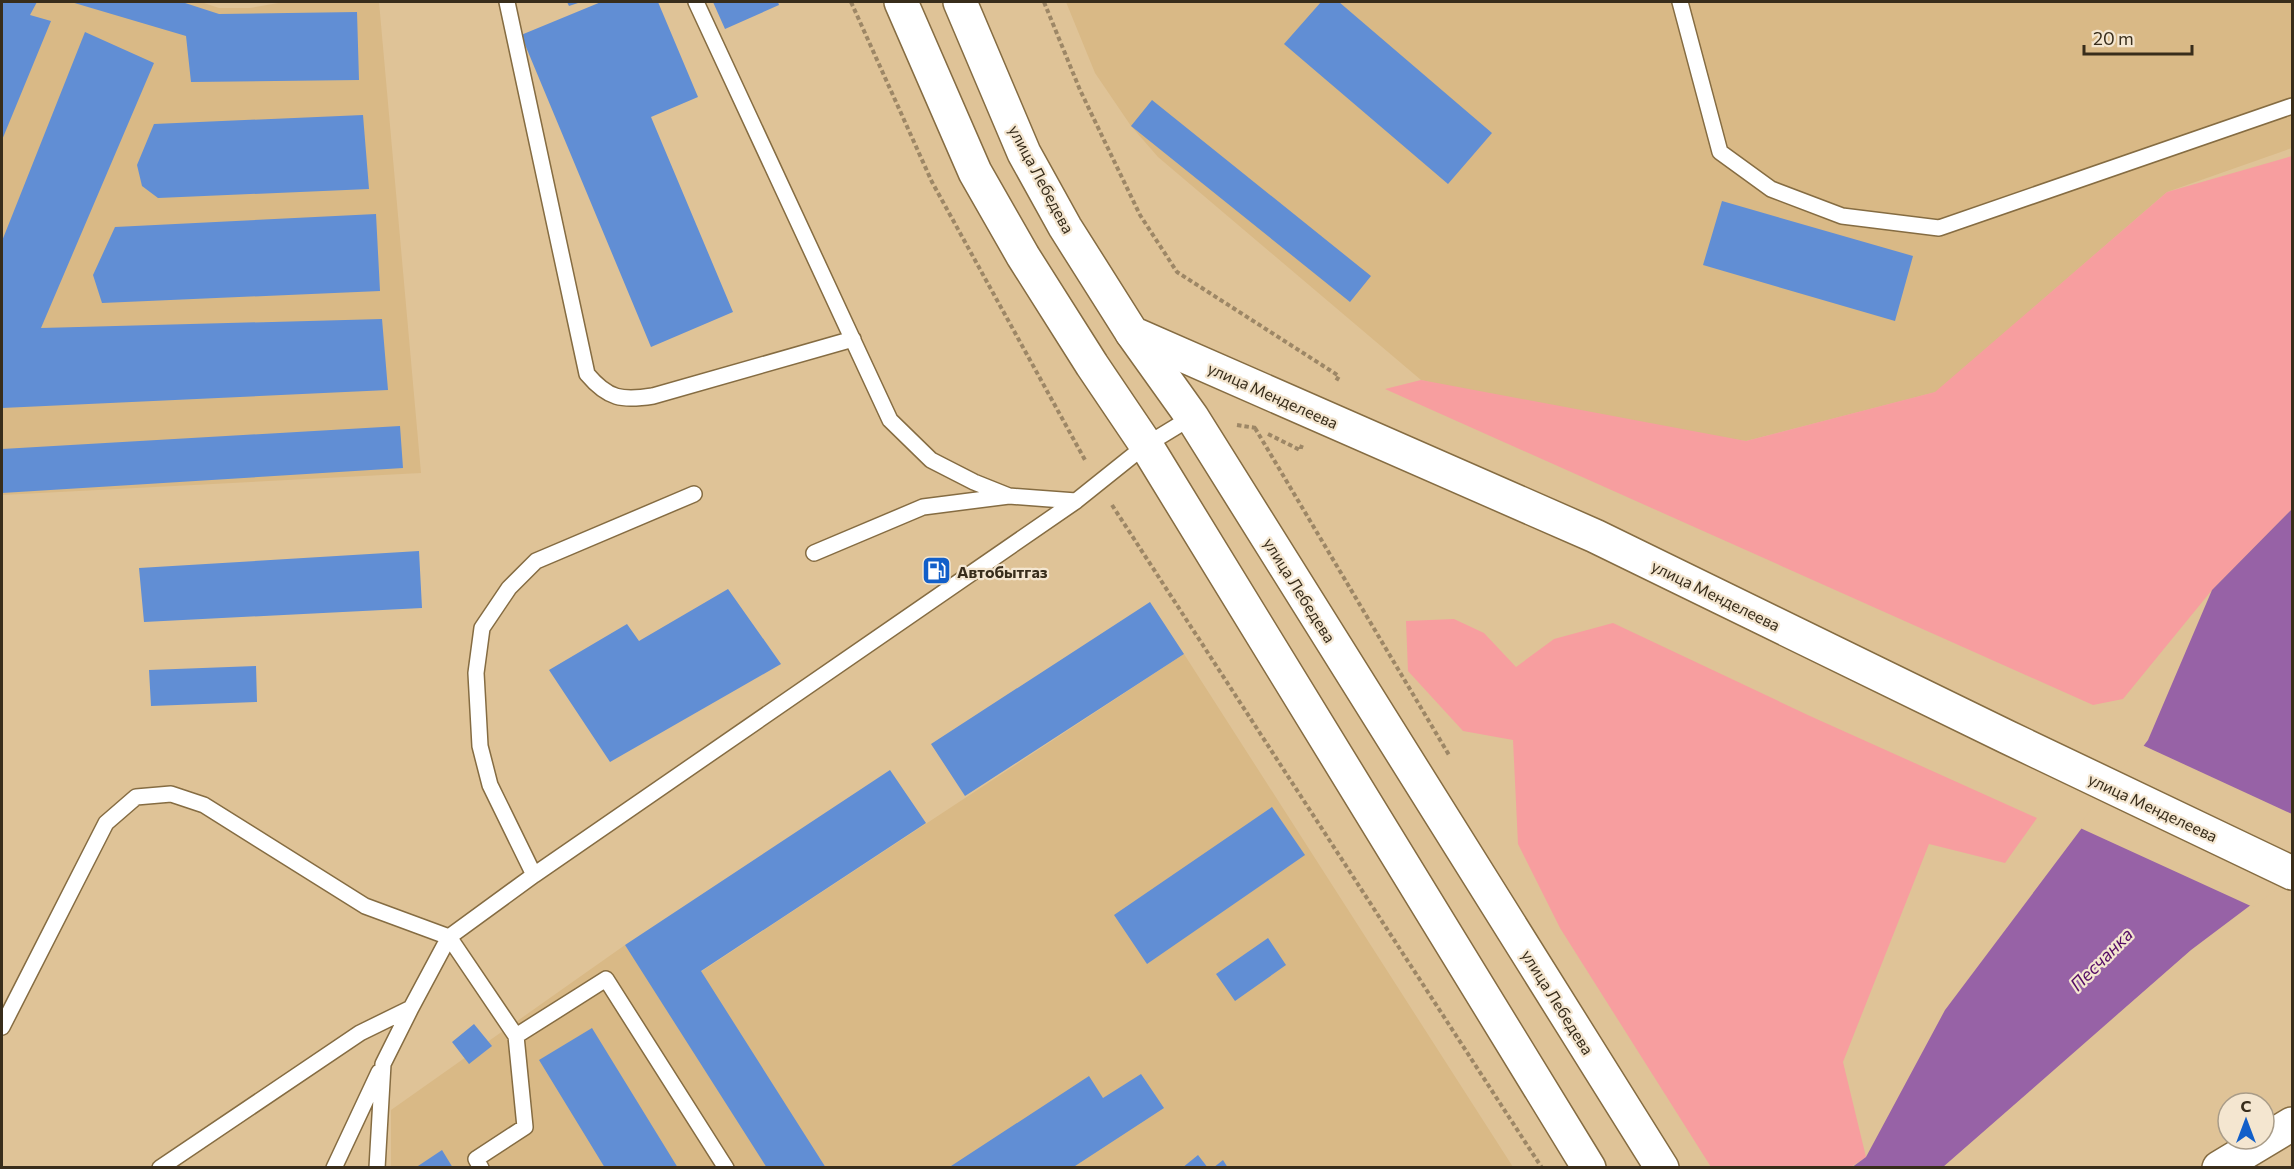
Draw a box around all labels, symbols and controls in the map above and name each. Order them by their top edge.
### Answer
scale bar [2084,18,2192,56]
text: 20 m [2093,27,2134,49]
street label: улица Лебедева [1005,122,1079,236]
street label: улица Менделеева [1205,358,1341,432]
street label: улица Лебедева [1260,534,1340,646]
fuel station icon: Автобытгаз [920,555,952,587]
street label: улица Менделеева [1649,556,1783,634]
place label: Автобытгаз [957,562,1048,581]
street label: улица Менделеева [2085,769,2221,845]
water label: Песчанка [2065,923,2137,995]
street label: улица Лебедева [1518,946,1598,1058]
north arrow [2216,1091,2276,1151]
text: С [2241,1096,2252,1115]

